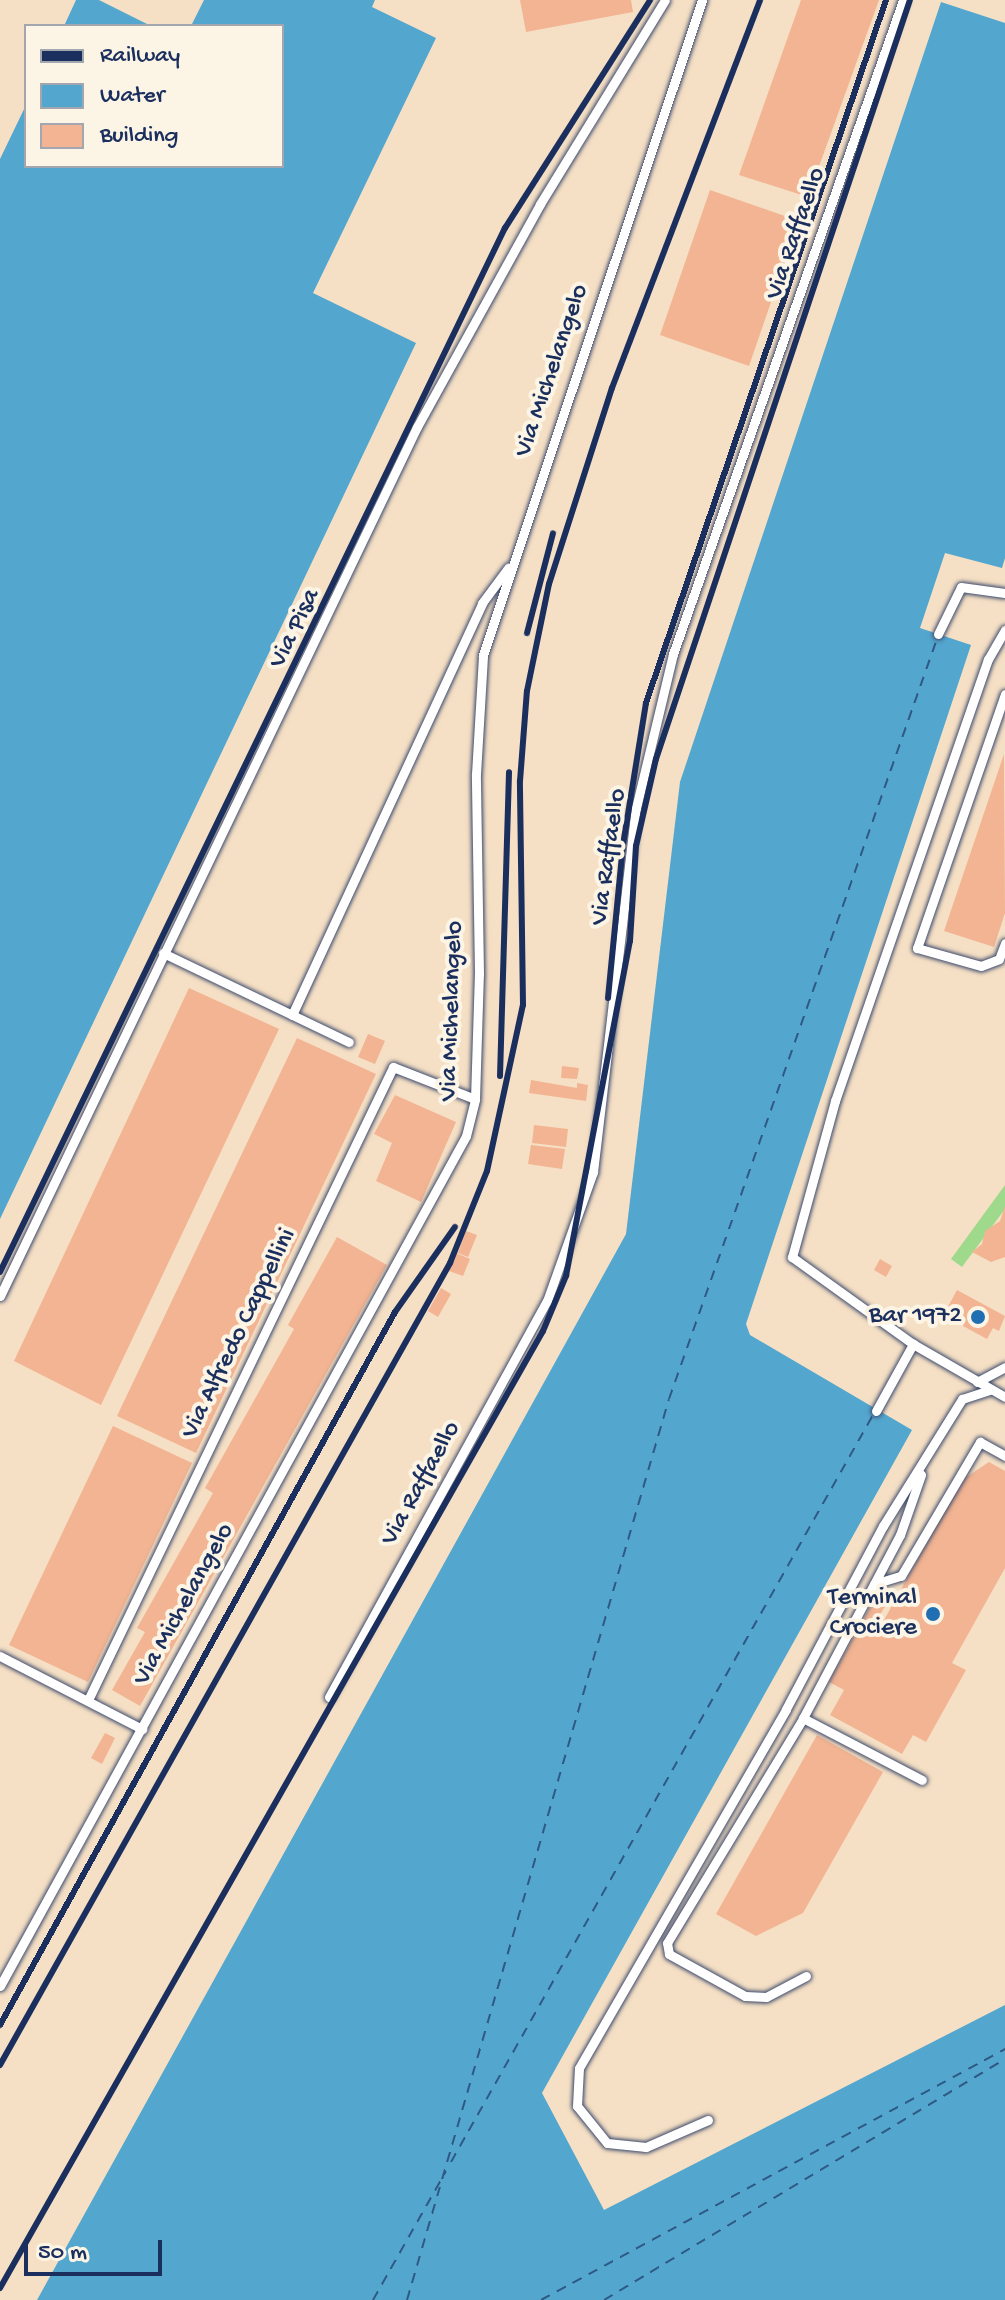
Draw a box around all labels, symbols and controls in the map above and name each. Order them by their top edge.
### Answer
legend [24,24,284,168]
text: Railway [100,42,180,71]
text: Water [100,82,164,111]
text: Building [100,122,178,151]
street label: Via Raffaello [760,164,834,304]
street label: Via Michelangelo [509,281,597,461]
street label: Via Pisa [263,584,329,674]
street label: Via Raffaello [585,787,635,927]
street label: Via Michelangelo [434,920,472,1102]
street label: Via Alfredo Cappellini [176,1224,304,1444]
place label: Bar 1972 [869,1301,962,1333]
marker: Bar 1972 [969,1308,987,1326]
street label: Via Raffaello [375,1416,469,1552]
street label: Via Michelangelo [128,1518,242,1692]
place label: Terminal Crociere [828,1583,917,1644]
marker: Terminal Crociere [924,1605,942,1623]
scale bar [28,2224,166,2274]
text: 50 m [38,2239,87,2268]

